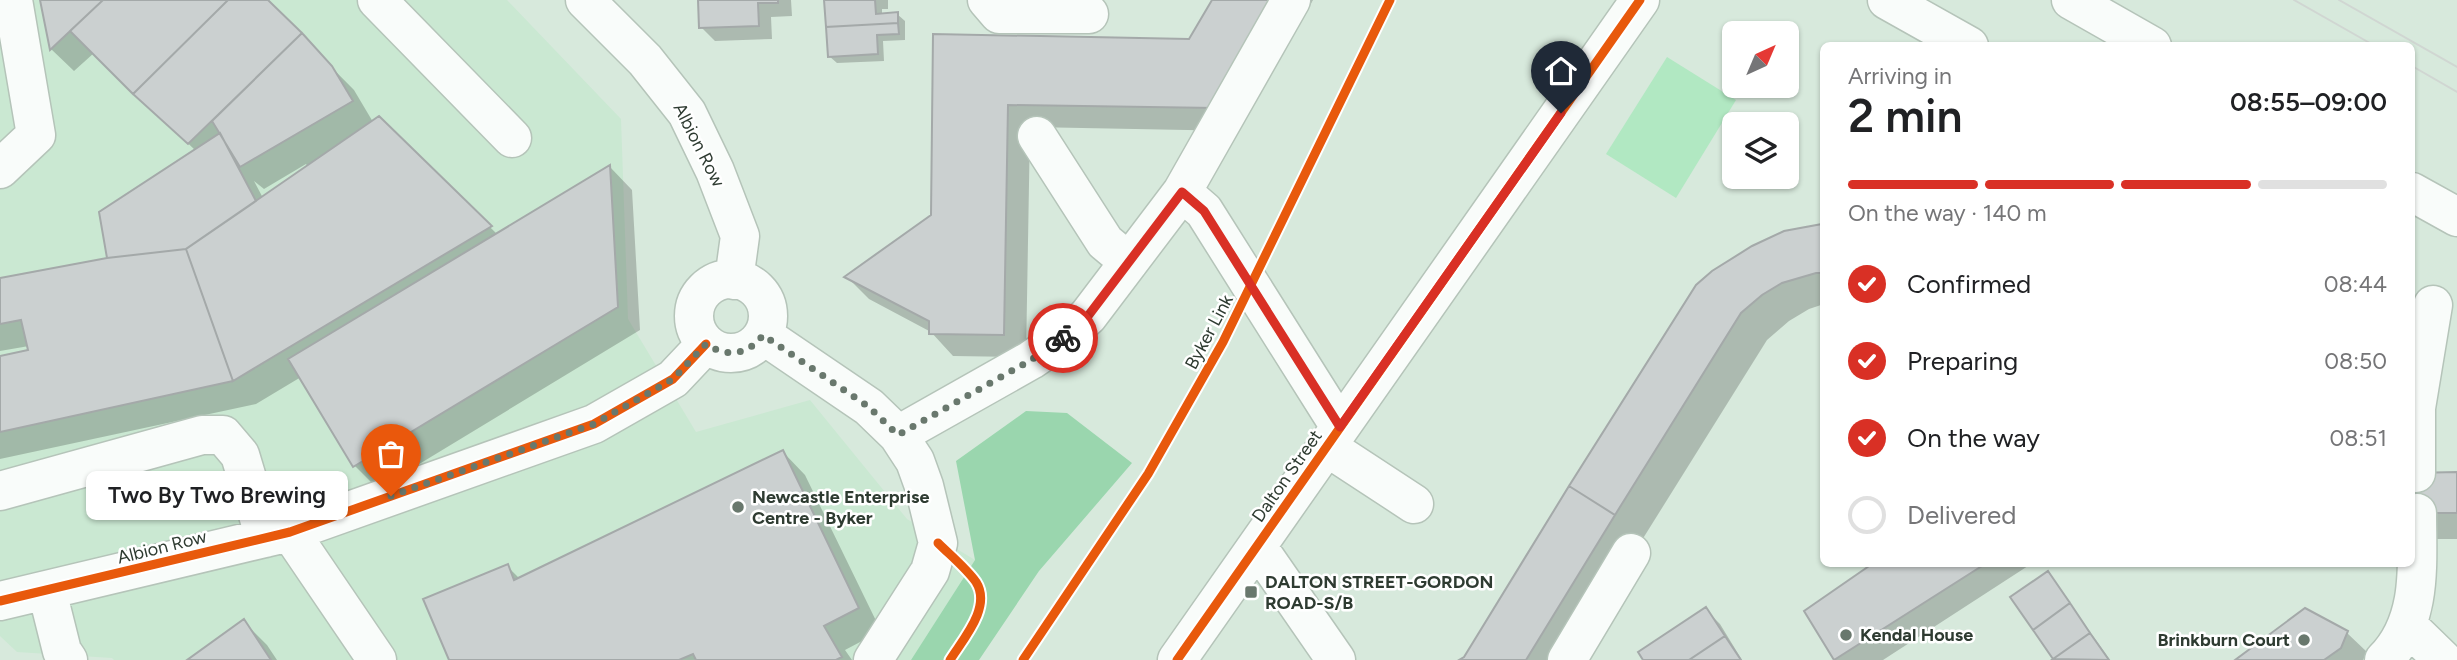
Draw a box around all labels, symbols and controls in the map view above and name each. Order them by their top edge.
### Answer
north arrow [1722,21,1799,98]
map controls [1722,21,1799,189]
pin [1531,41,1591,113]
icon: home [1542,52,1580,90]
text: Arriving in [1848,62,1952,90]
text: 08:55–09:00 [2230,86,2387,118]
text: 2 min [1848,88,1963,144]
street label: Albion Row [668,99,730,191]
button: layers [1722,112,1799,189]
text: On the way · 140 m [1848,199,2047,227]
icon: check [1848,265,1886,303]
text: Confirmed [1907,268,2031,300]
text: 08:44 [2324,270,2387,298]
street label: Byker Link [1180,291,1238,373]
courier [1028,303,1098,373]
icon: bike [1044,319,1082,357]
icon: check [1848,342,1886,380]
text: Preparing [1907,345,2018,377]
text: 08:50 [2324,347,2387,375]
icon: check [1848,419,1886,457]
text: On the way [1907,422,2040,454]
pin [361,424,421,496]
text: 08:51 [2330,424,2387,452]
street label: Dalton Street [1247,425,1327,526]
icon: bag [372,435,410,473]
callout: Two By Two Brewing [86,472,349,520]
text: Two By Two Brewing [108,481,326,509]
place label: Newcastle Enterprise Centre - Byker [752,486,929,529]
marker: Newcastle Enterprise Centre - Byker [730,499,746,515]
text: Delivered [1907,499,2016,531]
street label: Albion Row [115,525,209,569]
place label: DALTON STREET-GORDON ROAD-S/B [1265,571,1493,614]
marker: DALTON STREET-GORDON ROAD-S/B [1243,584,1259,600]
place label: Kendal House [1860,624,1973,646]
marker: Kendal House [1838,627,1854,643]
place label: Brinkburn Court [2157,629,2290,651]
marker: Brinkburn Court [2296,632,2312,648]

